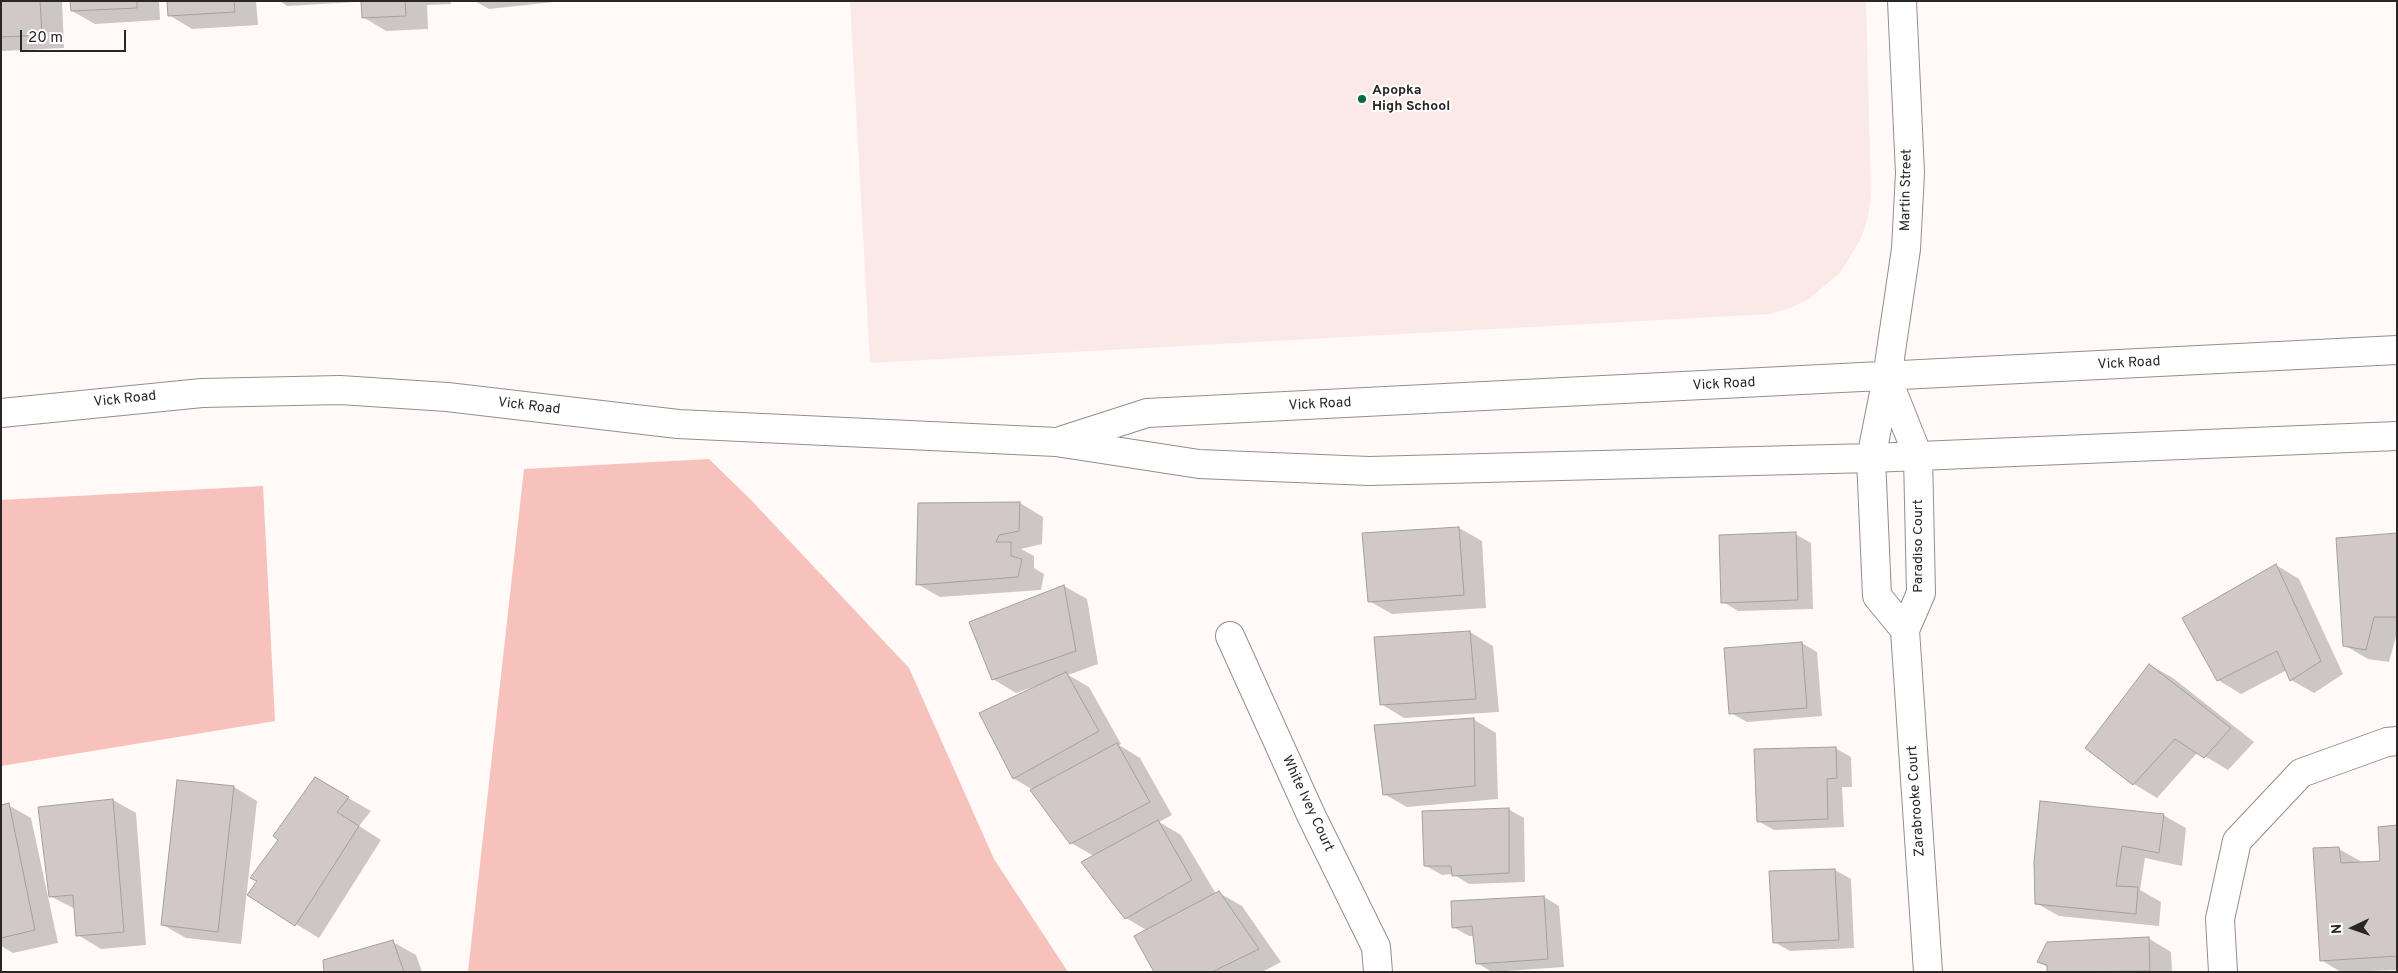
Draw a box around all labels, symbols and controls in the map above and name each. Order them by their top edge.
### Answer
scale bar [22,20,129,52]
text: 20 m [28,29,63,48]
place label: Apopka High School [1372,83,1450,115]
marker: Apopka High School [1356,93,1368,105]
street label: Martin Street [1898,149,1916,231]
street label: Vick Road [2097,354,2161,374]
street label: Vick Road [1692,375,1756,395]
street label: Vick Road [93,388,157,412]
street label: Vick Road [497,395,561,419]
street label: Vick Road [1288,395,1352,415]
street label: Paradiso Court [1911,499,1927,593]
street label: Zarabrooke Court [1905,745,1929,857]
street label: White Ivey Court [1277,753,1337,855]
north arrow [2328,903,2378,953]
text: N [2329,923,2346,934]

